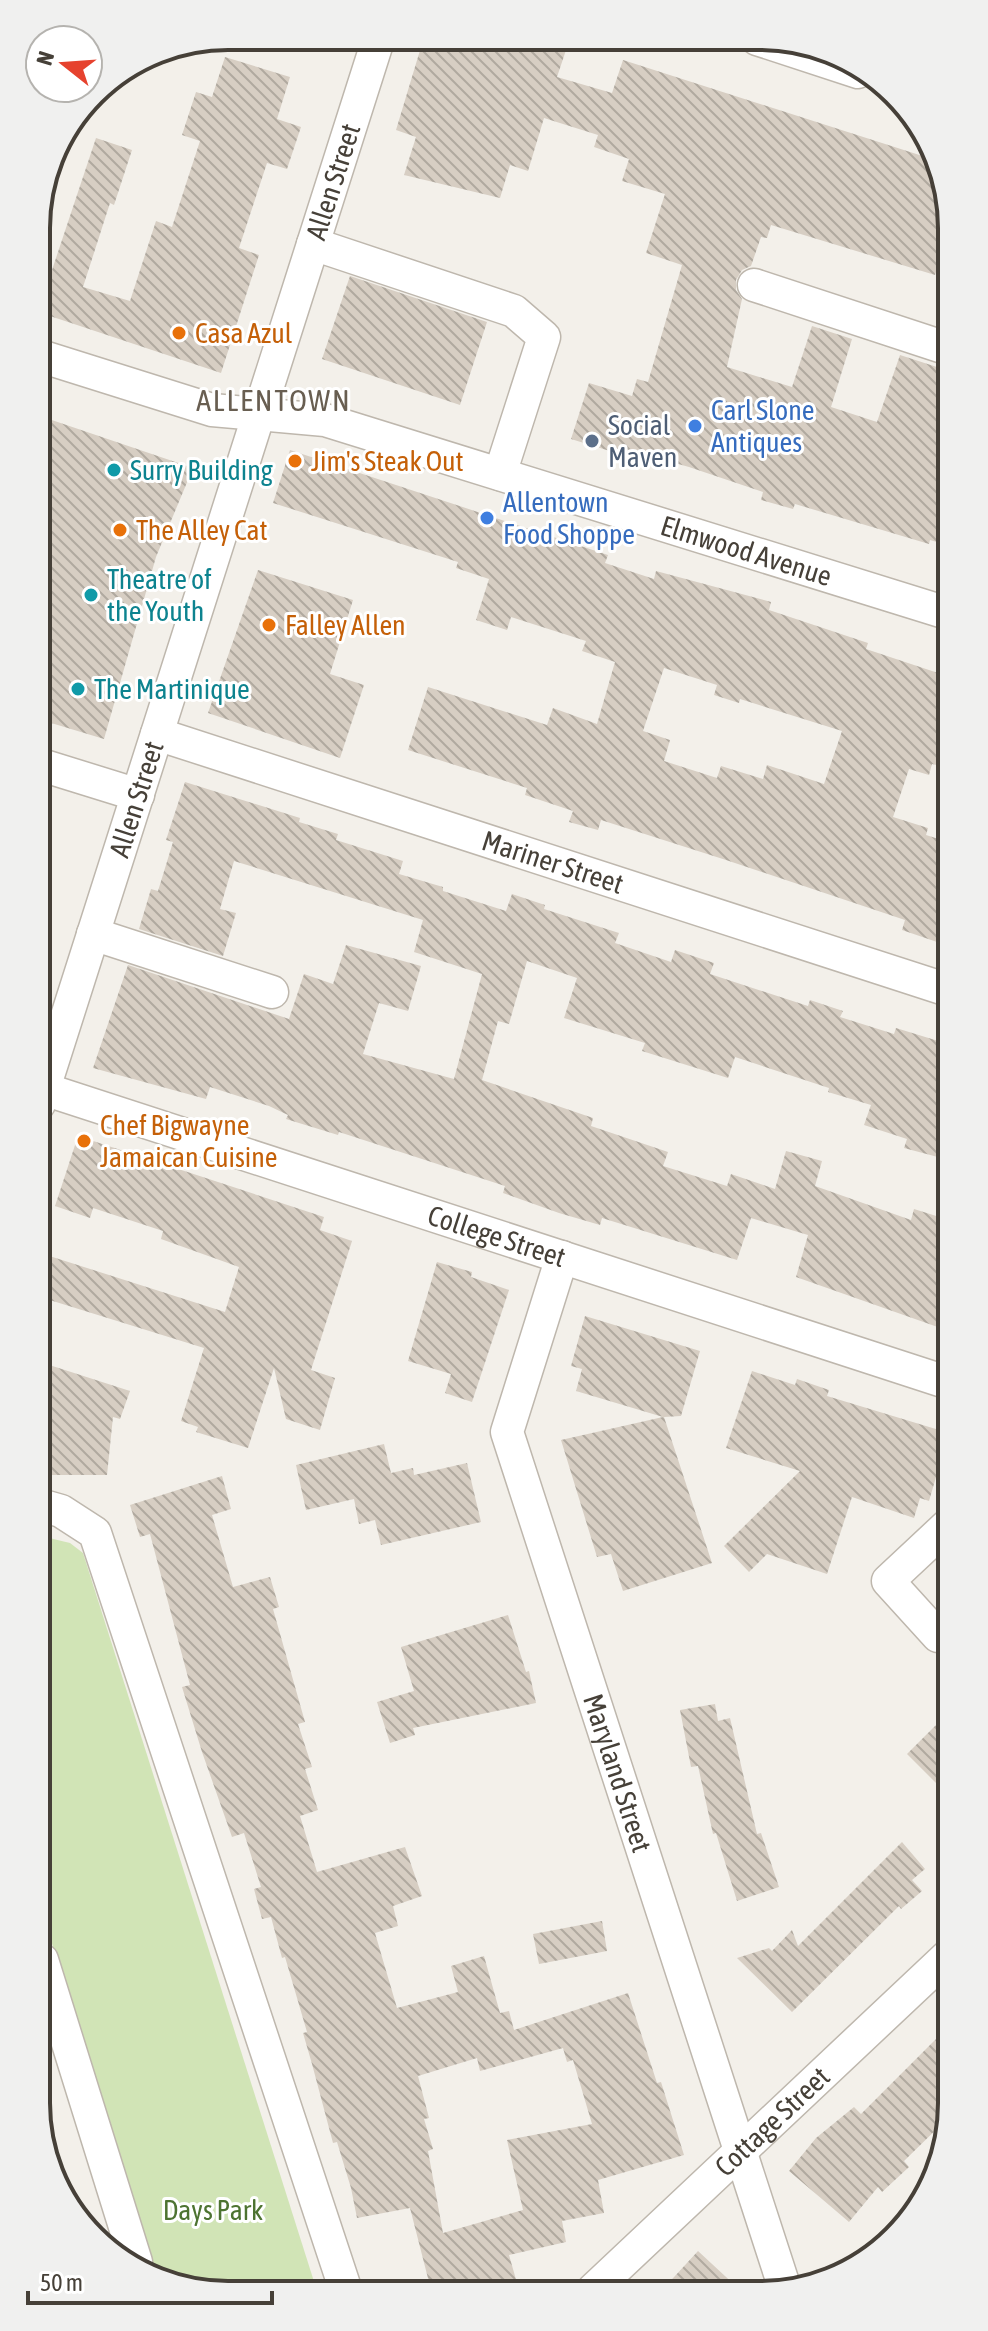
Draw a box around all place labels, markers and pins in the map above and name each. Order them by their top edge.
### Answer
place label: Casa Azul [195,317,293,349]
marker: Casa Azul [170,324,188,342]
place label: Carl Slone Antiques [711,394,815,458]
place label: Social Maven [608,409,677,473]
marker: Carl Slone Antiques [686,417,704,435]
marker: Social Maven [583,432,601,450]
place label: Jim's Steak Out [311,445,464,477]
marker: Jim's Steak Out [286,452,304,470]
place label: Surry Building [130,454,273,486]
marker: Surry Building [105,461,123,479]
place label: Allentown Food Shoppe [503,486,635,550]
marker: Allentown Food Shoppe [478,509,496,527]
place label: The Alley Cat [136,514,268,546]
marker: The Alley Cat [111,521,129,539]
place label: Theatre of the Youth [107,563,212,627]
marker: Theatre of the Youth [82,586,100,604]
place label: Falley Allen [285,609,406,641]
marker: Falley Allen [260,616,278,634]
place label: The Martinique [94,673,250,705]
marker: The Martinique [69,680,87,698]
place label: Chef Bigwayne Jamaican Cuisine [100,1109,278,1173]
marker: Chef Bigwayne Jamaican Cuisine [75,1132,93,1150]

